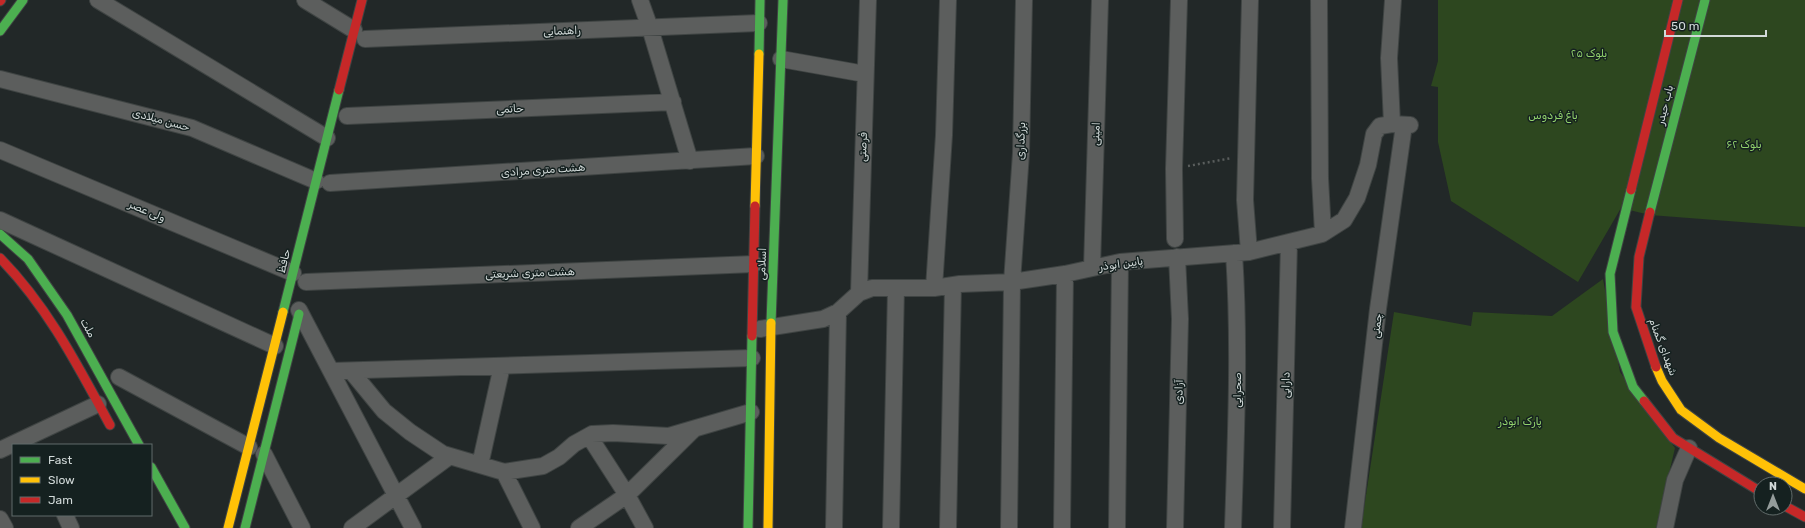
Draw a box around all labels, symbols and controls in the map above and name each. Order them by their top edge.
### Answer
scale bar [1665,12,1766,38]
text: 50 m [1671,19,1699,33]
street label: راهنمایی [543,24,581,38]
park label: بلوک ۲۵ [1571,47,1607,61]
street label: باب حیدر [1654,84,1676,127]
street label: حاتمی [496,102,524,116]
street label: حسن میلادی [131,106,192,134]
park label: باغ فردوس [1528,109,1578,124]
street label: بزرگداری [1014,122,1028,160]
street label: امینی [1089,122,1103,146]
street label: فرصتی [856,132,870,162]
park label: بلوک ۶۲ [1726,138,1762,152]
street label: هشت متری مرادی [500,161,586,179]
street label: ولی عصر [125,197,167,225]
street label: حافظ [275,247,293,274]
street label: اسلامی [755,247,769,281]
street label: پایین ابوذر [1097,254,1144,275]
street label: هشت متری شریعتی [485,265,575,281]
street label: چمنی [1369,312,1385,339]
street label: ملت [77,316,99,340]
street label: شهدای گمنام [1645,316,1680,378]
street label: صحرایی [1231,372,1244,408]
street label: دارابی [1279,372,1293,398]
street label: آزادی [1172,379,1186,405]
park label: پارک ابوذر [1497,415,1542,429]
legend [12,444,152,516]
text: Fast [48,453,72,467]
text: Slow [48,473,75,487]
north arrow [1753,476,1793,516]
text: N [1769,480,1777,493]
text: Jam [48,493,73,507]

